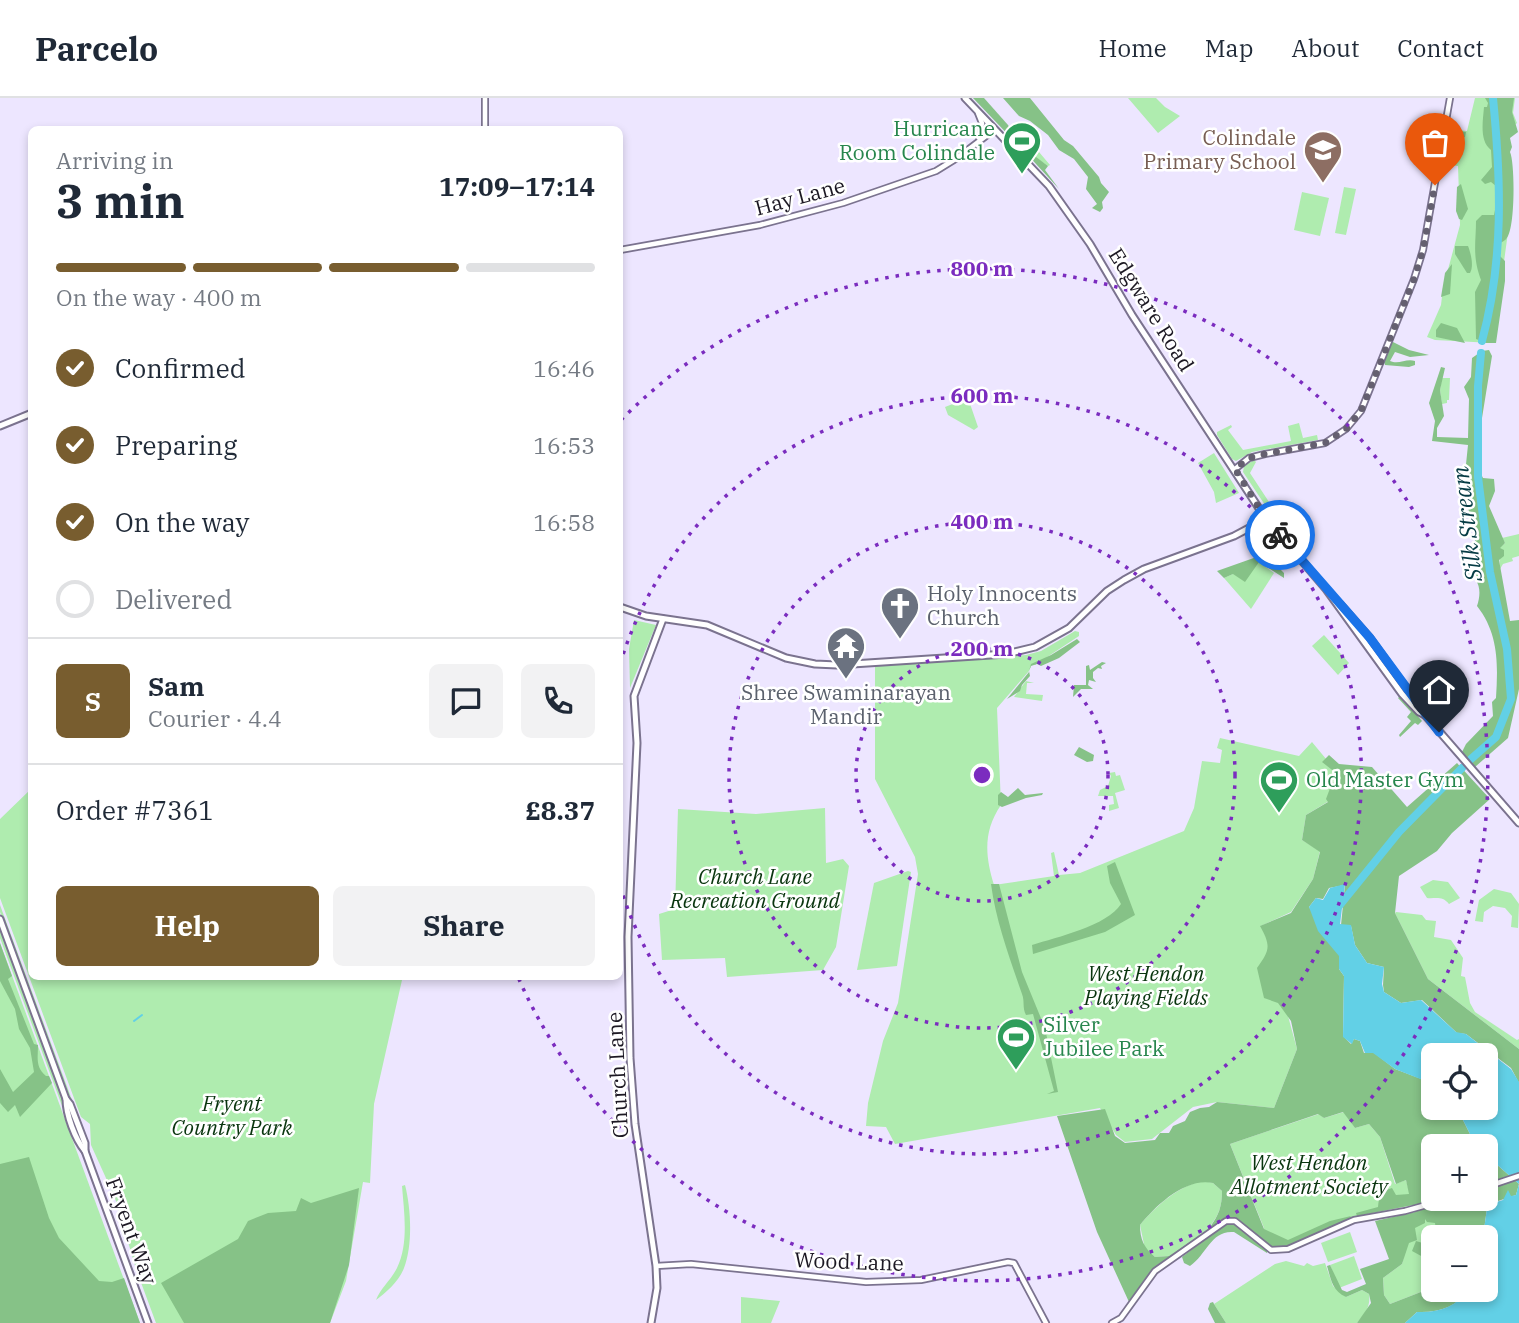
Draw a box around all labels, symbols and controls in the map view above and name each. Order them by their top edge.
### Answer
text: Parcelo [35,27,158,70]
text: Home [1099,32,1167,64]
text: Map [1205,32,1253,64]
text: About [1291,32,1359,64]
text: Contact [1397,32,1484,64]
pin [1405,113,1465,185]
place label: Hurricane Room Colindale [839,114,995,166]
sports icon: Hurricane Room Colindale [1001,120,1043,175]
place label: Colindale Primary School [1143,123,1296,175]
icon: bag [1416,124,1454,162]
school or university icon: Colindale Primary School [1302,129,1344,184]
text: Arriving in [56,145,173,175]
text: 17:09–17:14 [439,169,595,203]
text: 3 min [56,171,185,231]
street label: Hay Lane [751,171,848,222]
street label: Edgware Road [1103,242,1201,377]
text: 800 m [950,254,1014,282]
text: On the way · 400 m [56,282,262,312]
icon: check [56,349,94,387]
text: Confirmed [115,351,246,385]
text: 16:46 [533,353,595,383]
text: 600 m [950,381,1014,409]
icon: check [56,426,94,464]
text: Preparing [115,428,237,462]
text: 16:53 [533,430,595,460]
water label: Silk Stream [1444,464,1488,584]
courier [1245,500,1315,570]
icon: check [56,503,94,541]
text: On the way [115,505,249,539]
text: 16:58 [533,507,595,537]
text: 400 m [950,507,1014,535]
icon: bike [1261,516,1299,554]
place label: Holy Innocents Church [927,579,1077,631]
text: Delivered [115,582,232,616]
church icon: Holy Innocents Church [879,585,921,640]
temple icon: Shree Swaminarayan Mandir [825,625,867,680]
text: 200 m [950,634,1014,662]
pin [1409,660,1469,732]
button: chat [429,664,503,738]
button: phone [521,664,595,738]
text: Sam [148,669,204,703]
icon: home [1420,671,1458,709]
place label: Shree Swaminarayan Mandir [741,678,951,730]
text: S [85,684,101,718]
text: Courier · 4.4 [148,703,282,733]
sports icon: Old Master Gym [1258,759,1300,814]
centre of rings [970,763,994,787]
place label: Old Master Gym [1306,765,1464,793]
text: Order #7361 [56,793,214,827]
text: £8.37 [525,793,595,827]
park label: Church Lane Recreation Ground [669,862,841,914]
button: Help [56,886,319,966]
button: Share [333,886,595,966]
park label: West Hendon Playing Fields [1083,959,1208,1011]
place label: Silver Jubilee Park [1043,1010,1165,1062]
street label: Church Lane [600,1011,634,1139]
sports icon: Silver Jubilee Park [995,1016,1037,1071]
map controls [1421,1043,1498,1302]
button: locate [1421,1043,1498,1120]
park label: Fryent Country Park [171,1089,293,1141]
button: + [1421,1134,1498,1211]
park label: West Hendon Allotment Society [1228,1148,1390,1200]
street label: Fryent Way [100,1173,165,1289]
button: − [1421,1225,1498,1302]
street label: Wood Lane [794,1245,904,1277]

